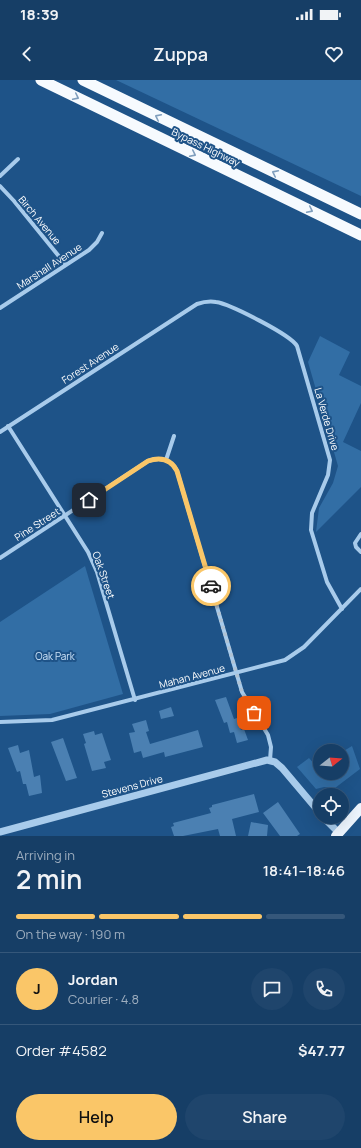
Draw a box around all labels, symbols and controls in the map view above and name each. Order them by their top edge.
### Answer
text: 18:39 [20,4,59,25]
text: Zuppa [153,42,208,66]
icon: back [16,43,38,65]
icon: heart [323,43,345,65]
one-way arrow [71,92,79,100]
one-way arrow [155,114,163,122]
street label: Bypass Highway [170,124,243,170]
one-way arrow [189,149,196,156]
one-way arrow [272,170,280,178]
street label: Birch Avenue [15,193,65,247]
one-way arrow [306,205,313,213]
street label: Marshall Avenue [14,240,84,292]
street label: Forest Avenue [59,339,121,387]
street label: La Verde Drive [311,386,343,452]
pin [72,483,106,517]
icon: home [78,489,100,511]
street label: Pine Street [12,504,62,544]
street label: Oak Street [89,549,119,601]
courier [191,566,231,606]
icon: car [200,575,222,597]
park label: Oak Park [35,649,76,663]
street label: Mahan Avenue [158,660,227,692]
pin [237,696,271,730]
icon: bag [243,702,265,724]
north arrow [313,744,349,780]
map controls [313,744,349,824]
street label: Stevens Drive [100,771,164,801]
button: locate [313,788,349,824]
text: Arriving in [16,846,75,864]
text: 18:41–18:46 [263,860,345,881]
text: 2 min [16,861,82,897]
text: On the way · 190 m [16,925,125,943]
button: chat [251,968,293,1010]
button: phone [303,968,345,1010]
text: Jordan [68,969,118,990]
text: J [33,978,41,999]
text: Courier · 4.8 [68,990,139,1008]
text: Order #4582 [16,1040,107,1061]
text: $47.77 [298,1040,345,1061]
button: Help [16,1094,177,1140]
button: Share [185,1094,345,1140]

